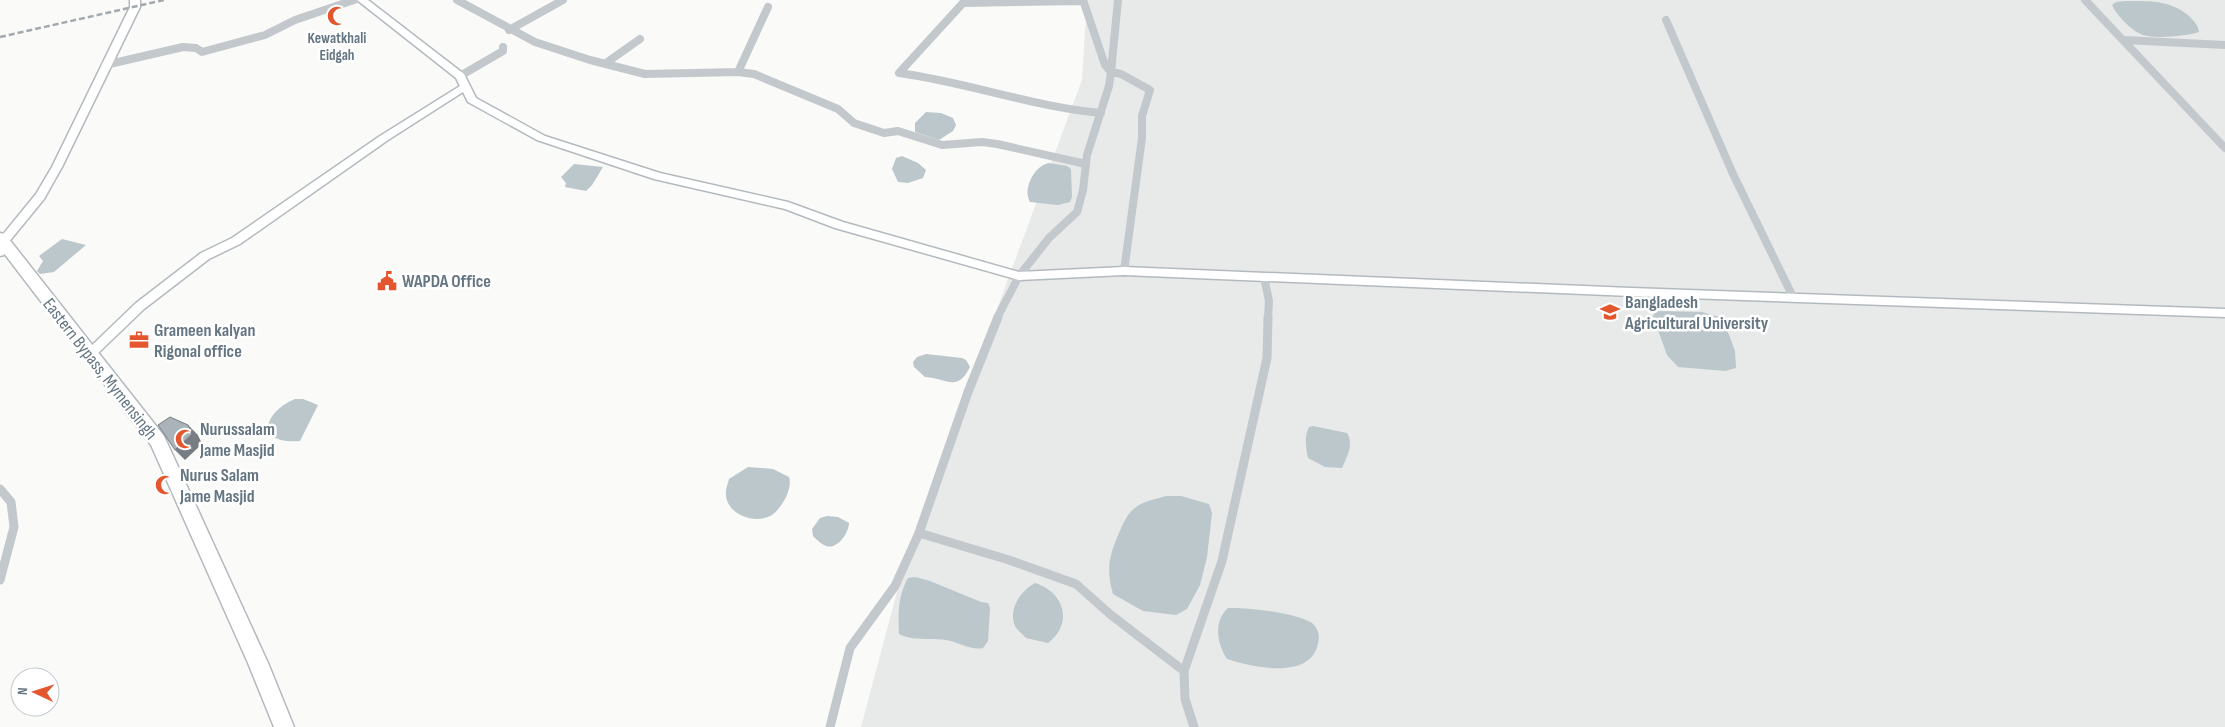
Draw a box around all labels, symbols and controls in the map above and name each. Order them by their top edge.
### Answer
mosque icon: Kewatkhali Eidgah [326,5,348,27]
place label: Kewatkhali Eidgah [308,29,366,65]
public building icon: WAPDA Office [376,270,398,292]
place label: WAPDA Office [402,271,491,292]
place label: Bangladesh Agricultural University [1624,292,1769,334]
street label: Eastern Bypass, Mymensingh [38,294,162,444]
school or university icon: Bangladesh Agricultural University [1599,301,1621,323]
place label: Grameen kalyan Rigonal office [154,320,255,362]
office icon: Grameen kalyan Rigonal office [128,329,150,351]
place label: Nurussalam Jame Masjid [199,419,275,461]
mosque icon: Nurussalam Jame Masjid [174,428,196,450]
place label: Nurus Salam Jame Masjid [179,465,259,507]
mosque icon: Nurus Salam Jame Masjid [154,474,176,496]
north arrow [10,667,60,717]
text: N [14,687,31,695]

